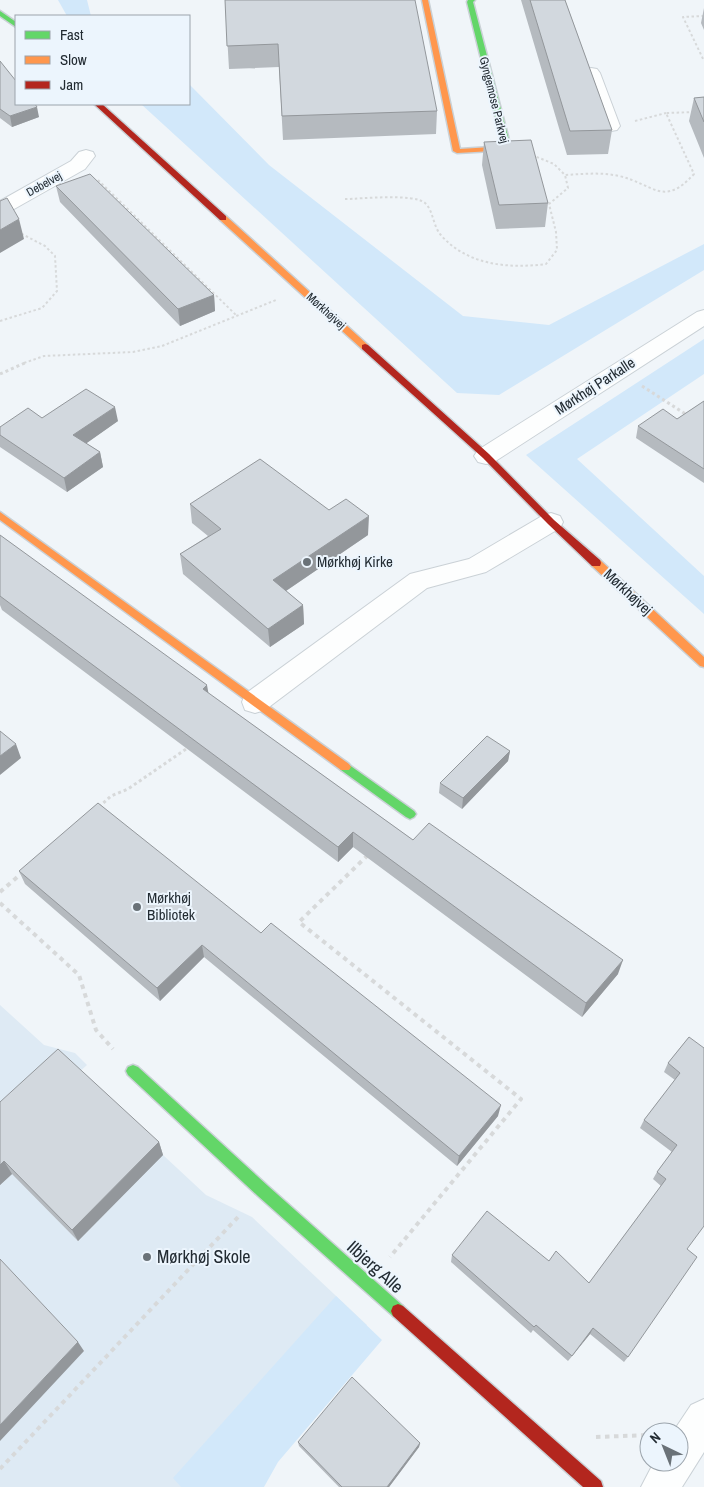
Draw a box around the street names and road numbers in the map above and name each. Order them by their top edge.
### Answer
street label: Gyngemose Parkvej [476,55,512,145]
street label: Debelvej [23,168,65,200]
street label: Mørkhøjvej [303,289,349,333]
street label: Mørkhøj Parkalle [551,352,639,419]
street label: Mørkhøjvej [599,564,657,620]
street label: Ilbjerg Alle [342,1235,409,1299]

